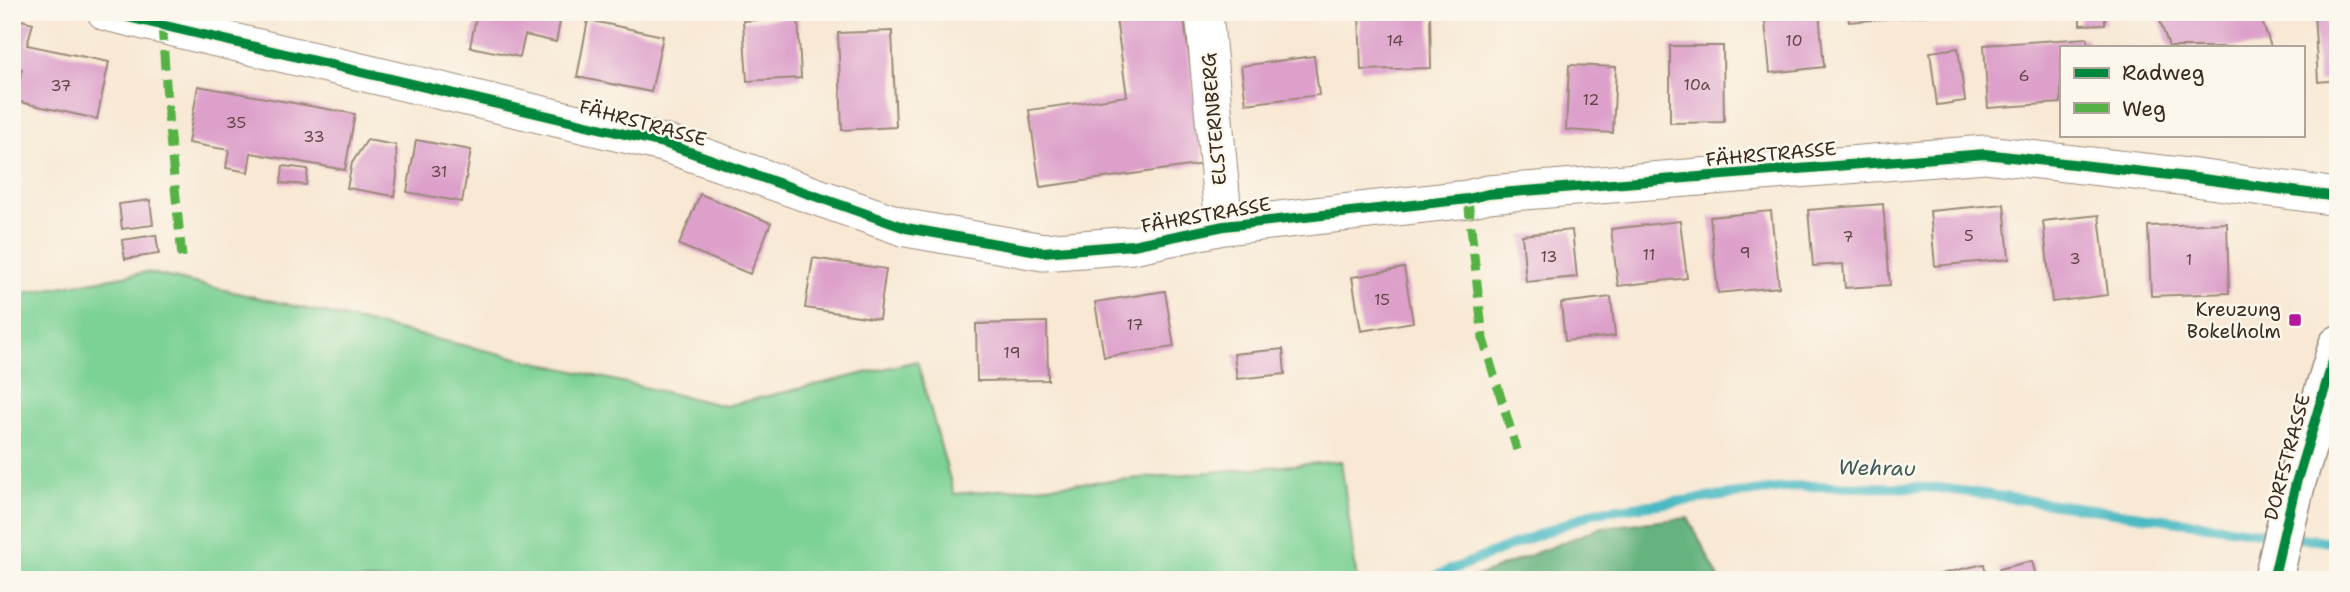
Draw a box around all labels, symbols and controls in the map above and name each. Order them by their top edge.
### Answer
house number: 14 [1386,30,1404,51]
house number: 10 [1785,30,1803,51]
legend [2060,46,2304,136]
street label: ELSTERNBERG [1196,52,1232,186]
text: Radweg [2122,59,2205,87]
house number: 6 [2018,65,2030,86]
house number: 10a [1684,74,1711,95]
house number: 37 [50,75,72,96]
house number: 12 [1582,89,1600,110]
street label: FÄHRSTRASSE [576,94,710,152]
text: Weg [2122,95,2166,123]
house number: 35 [226,112,246,133]
house number: 33 [303,126,325,147]
street label: FÄHRSTRASSE [1705,136,1837,172]
house number: 31 [430,161,448,182]
street label: FÄHRSTRASSE [1139,191,1273,239]
house number: 5 [1964,225,1974,246]
house number: 7 [1842,226,1854,247]
house number: 9 [1739,242,1751,263]
house number: 11 [1643,244,1655,265]
house number: 13 [1540,246,1558,267]
house number: 3 [2069,248,2081,269]
house number: 1 [2186,249,2192,270]
house number: 15 [1374,289,1390,310]
place label: Kreuzung Bokelholm [2187,297,2281,344]
marker: Kreuzung Bokelholm [2287,312,2303,328]
house number: 17 [1126,314,1144,335]
house number: 19 [1003,342,1021,363]
street label: DORFSTRASSE [2258,391,2316,523]
water label: Wehrau [1838,453,1916,483]

